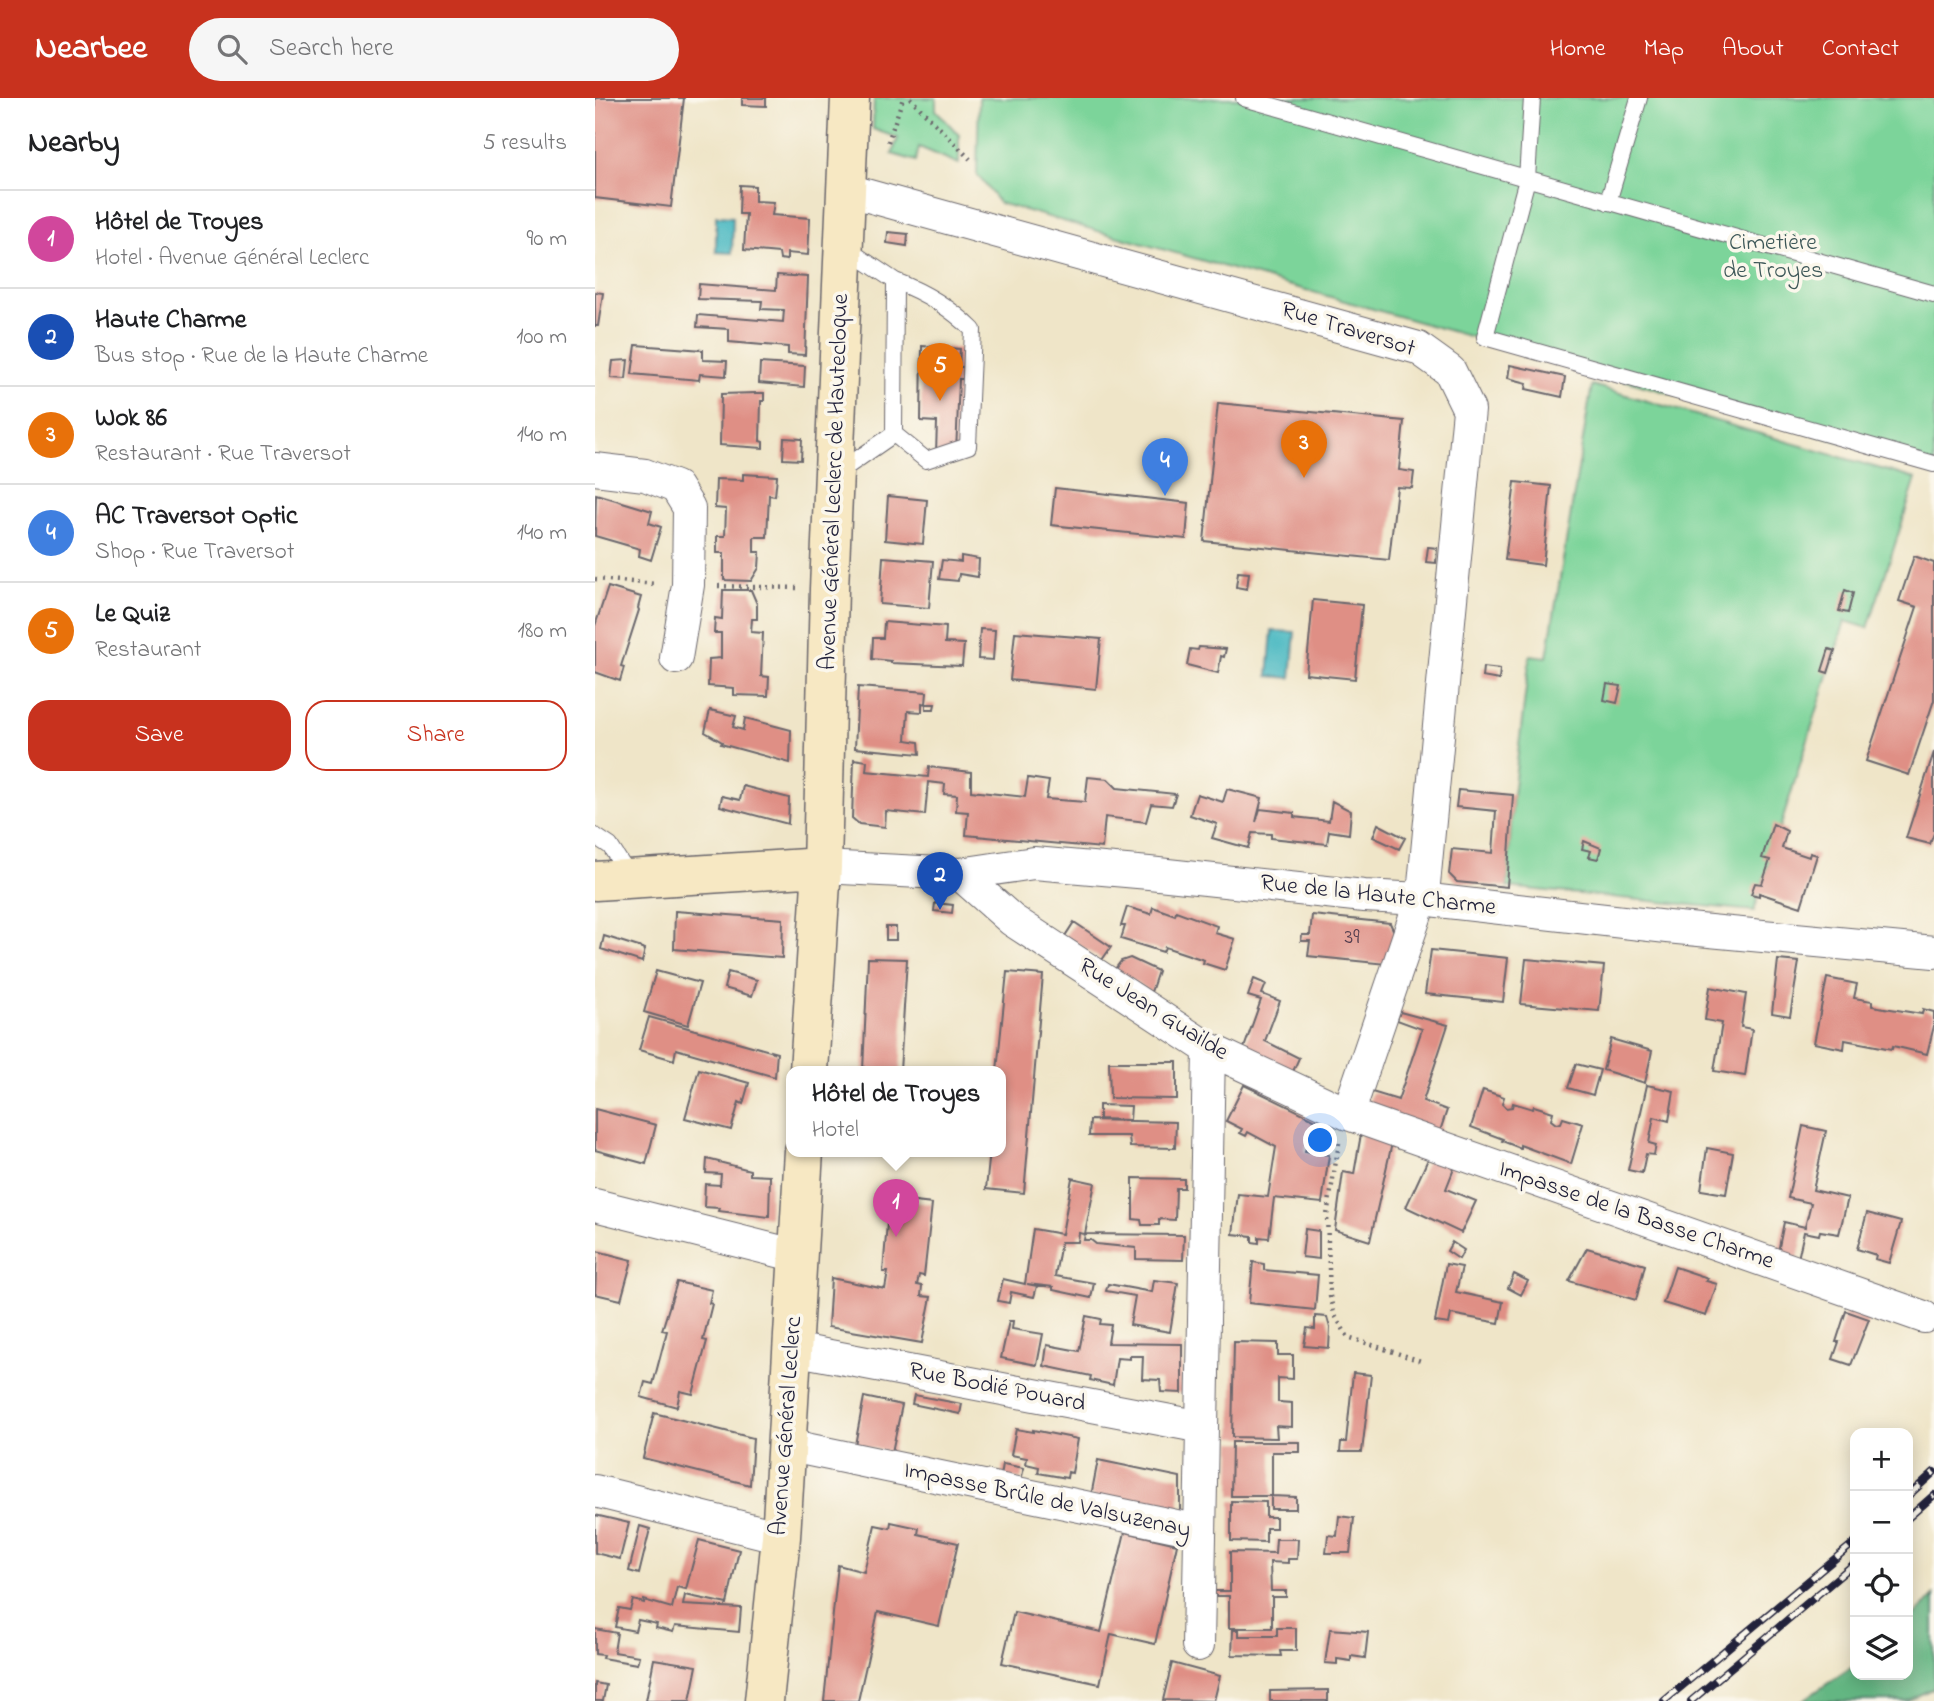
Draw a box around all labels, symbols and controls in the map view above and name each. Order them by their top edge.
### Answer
search box [189,18,679,81]
text: Nearbee [35,25,147,73]
icon: search [213,30,251,68]
text: Search here [269,30,394,68]
text: Home [1550,32,1606,67]
text: Map [1644,32,1684,67]
text: About [1722,32,1784,67]
text: Contact [1822,32,1899,67]
text: Nearby [28,122,120,166]
text: 5 results [483,127,567,160]
text: Hôtel de Troyes [95,204,263,242]
text: 1 [47,223,55,256]
text: 90 m [527,223,567,256]
park label: Cimetière de Troyes [1723,226,1823,290]
text: Hotel · Avenue Général Leclerc [95,242,369,275]
street label: Avenue Général Leclerc de Hautecloque [811,293,859,671]
street label: Rue Traversot [1277,293,1419,367]
text: Haute Charme [95,302,246,340]
text: 2 [45,321,57,354]
text: 100 m [516,321,567,354]
text: Bus stop · Rue de la Haute Charme [95,340,428,373]
pin: 5 [917,343,963,401]
text: Wok 86 [95,400,167,438]
text: 3 [46,419,56,452]
text: 140 m [517,419,567,452]
pin: 3 [1281,420,1327,478]
text: Restaurant · Rue Traversot [95,438,351,471]
pin: 4 [1142,438,1188,496]
text: AC Traversot Optic [95,498,298,536]
text: 4 [46,517,56,550]
text: 140 m [517,517,567,550]
text: Shop · Rue Traversot [95,536,295,569]
text: Le Quiz [95,596,170,634]
text: 5 [44,615,58,648]
text: 180 m [518,615,567,648]
text: Restaurant [95,634,202,667]
button: Save [28,700,291,771]
button: Share [305,700,567,771]
pin: 2 [917,852,963,910]
street label: Rue de la Haute Charme [1258,866,1498,926]
house number: 39 [1345,923,1360,953]
street label: Rue Jean Guailde [1071,950,1235,1070]
popup [786,1066,1006,1157]
text: Hôtel de Troyes [812,1076,980,1114]
text: Hotel [812,1114,859,1147]
your location [1303,1123,1337,1157]
street label: Impasse de la Basse Charme [1494,1152,1779,1280]
pin: 1 [873,1179,919,1237]
street label: Avenue Général Leclerc [762,1315,812,1537]
street label: Rue Bodié Pouard [906,1354,1089,1422]
map controls [1850,1428,1913,1680]
button: + [1850,1428,1913,1491]
street label: Impasse Brûle de Valsuzenay [900,1453,1194,1550]
button: − [1850,1491,1913,1554]
button: locate [1850,1554,1913,1617]
button: layers [1850,1617,1913,1680]

